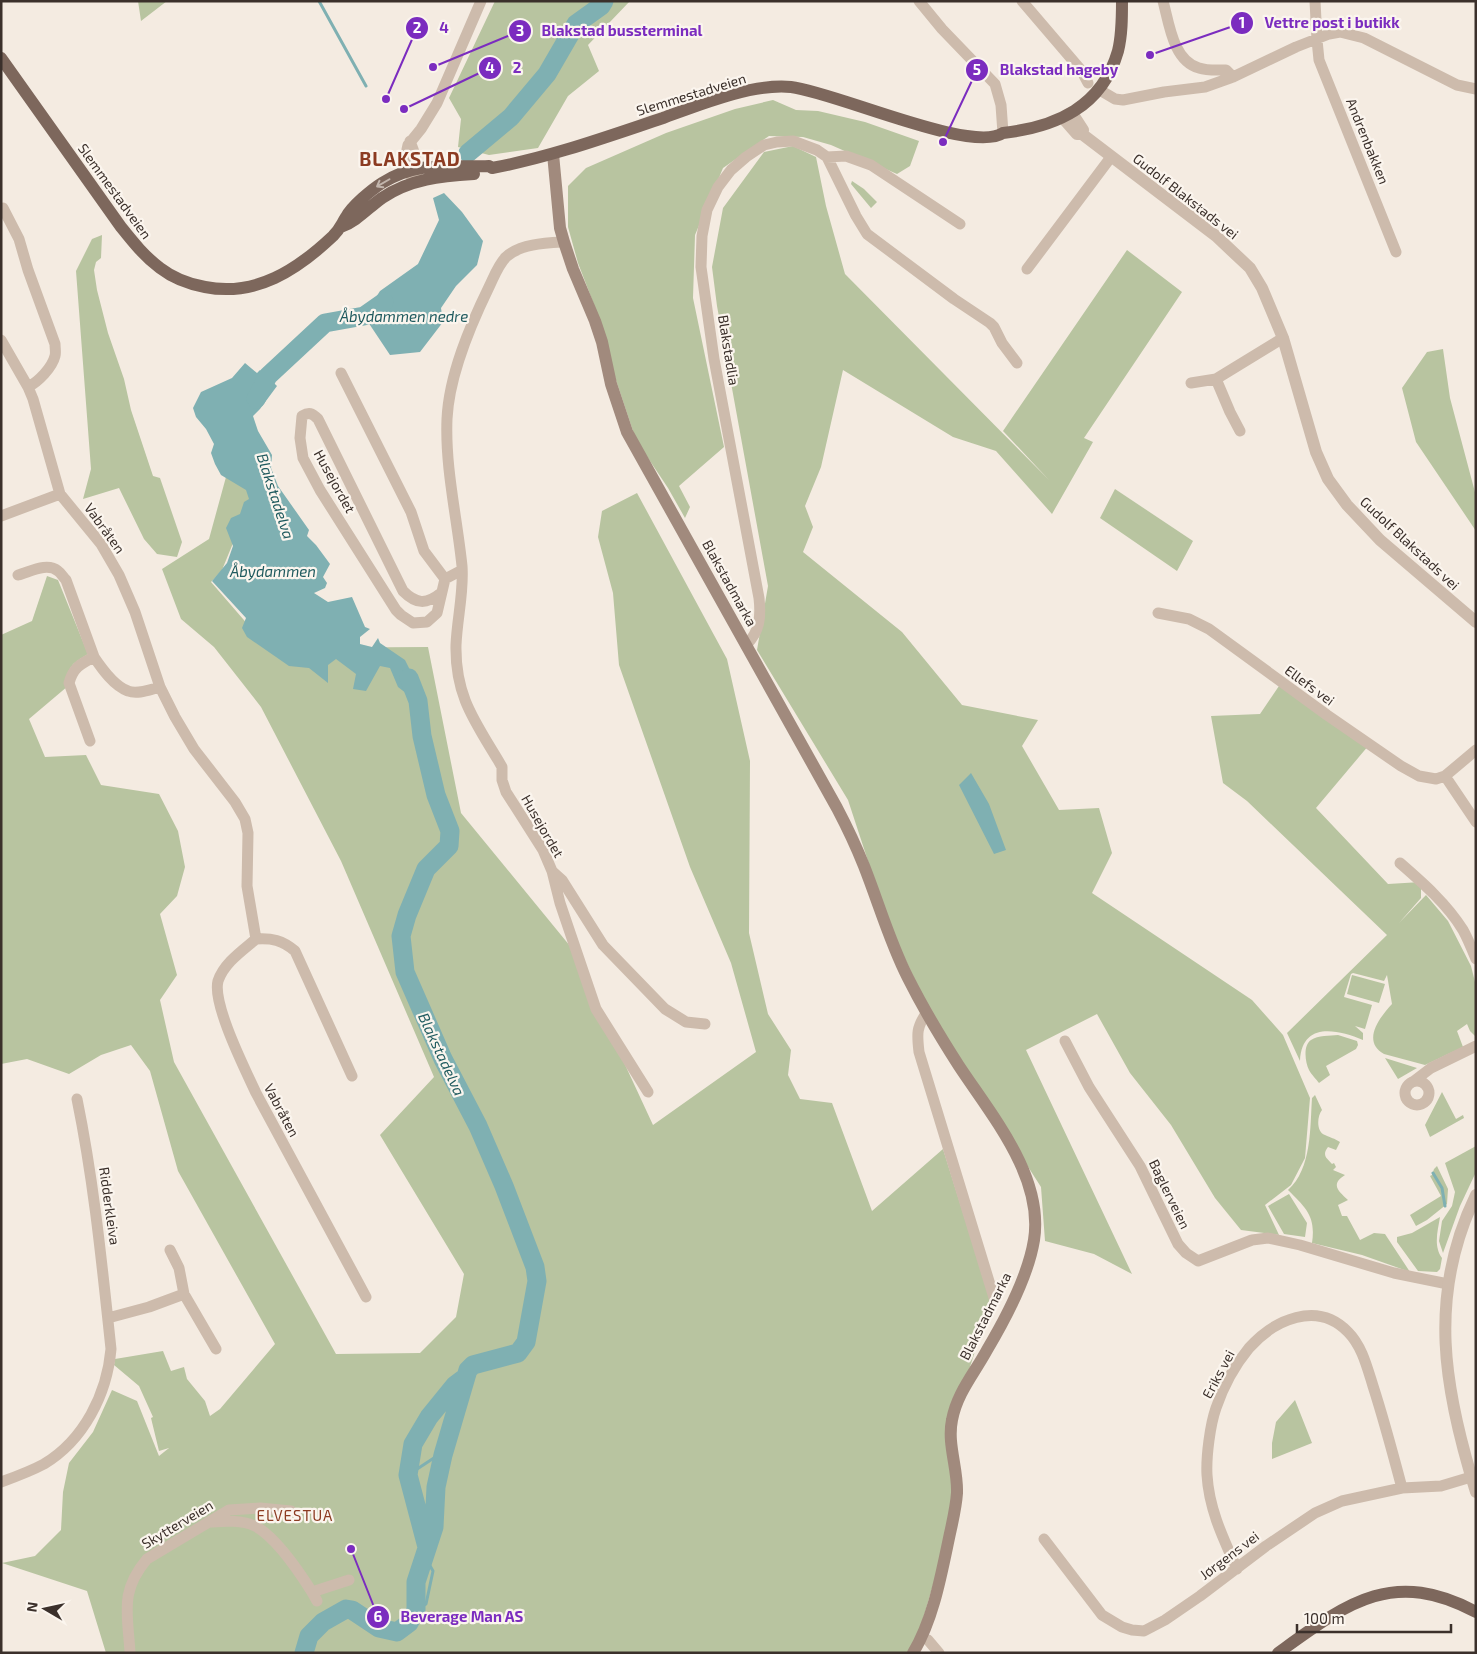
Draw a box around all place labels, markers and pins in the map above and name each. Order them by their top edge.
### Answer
callout: Vettre post i butikk [1229,8,1410,38]
callout: 4 [404,13,459,43]
callout: Blakstad bussterminal [507,16,713,46]
callout: 2 [478,53,532,83]
callout: Blakstad hageby [965,55,1128,85]
callout: Beverage Man AS [365,1602,533,1632]

